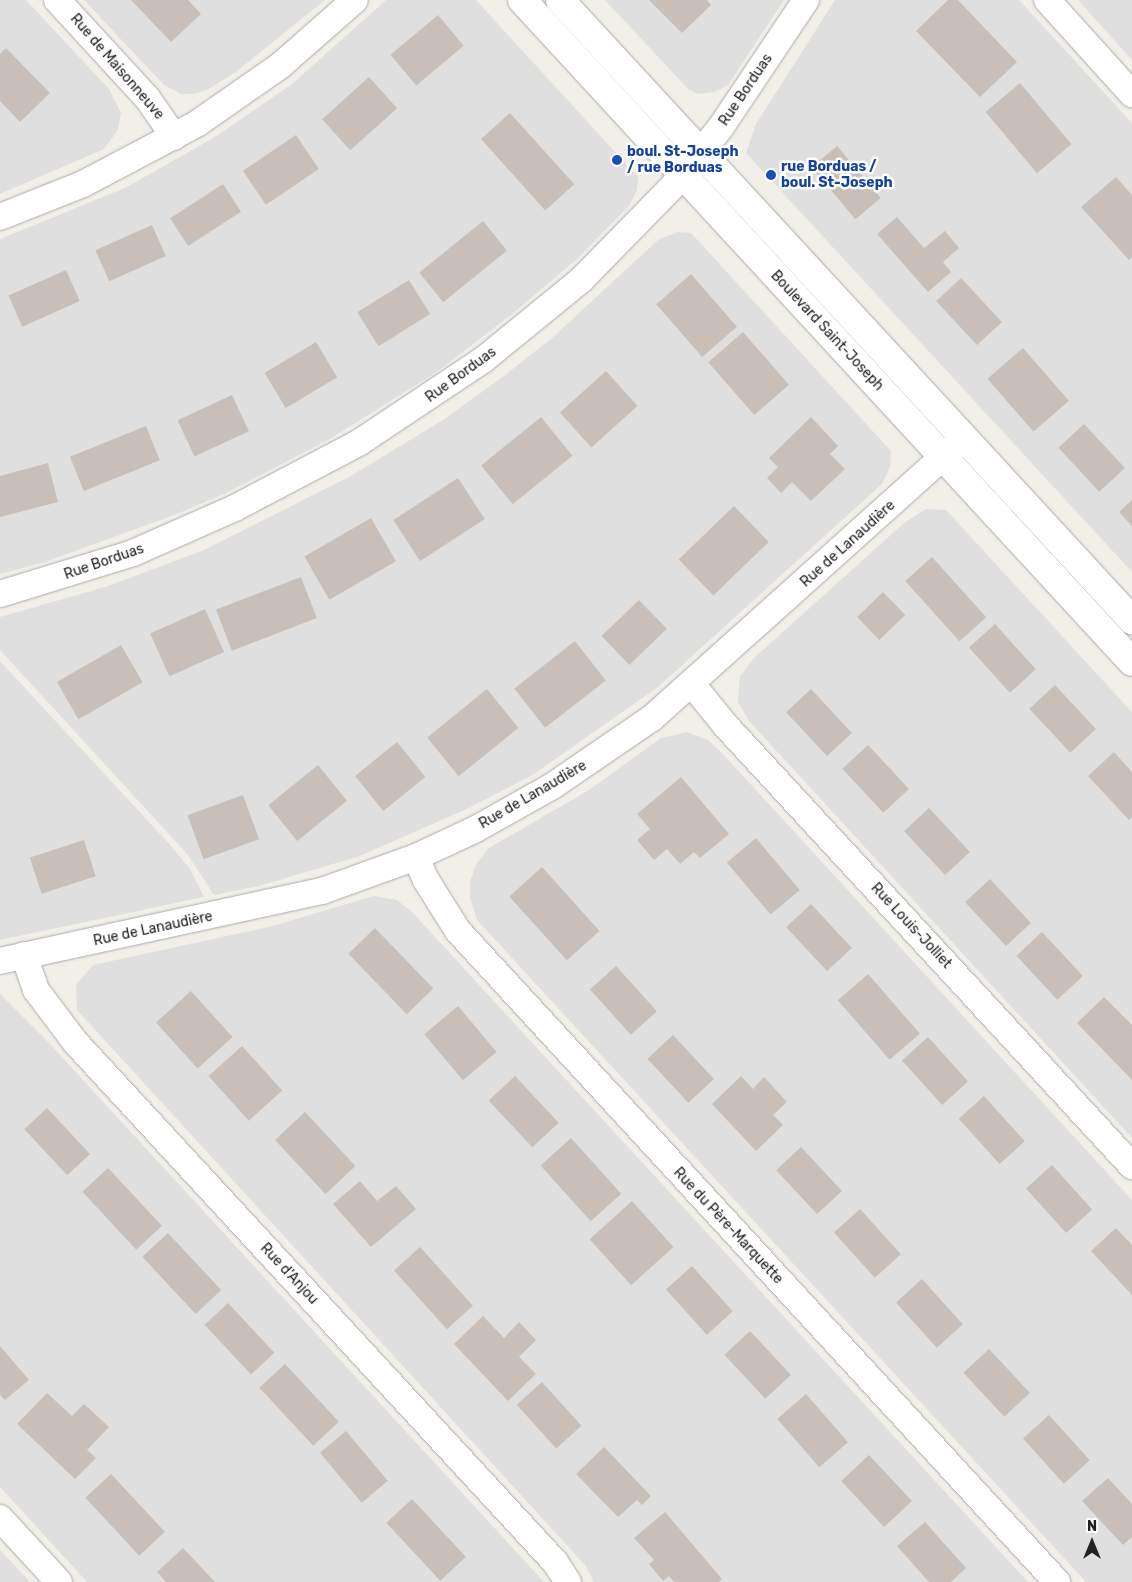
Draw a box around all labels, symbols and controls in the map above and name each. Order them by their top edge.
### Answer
street label: Rue de Maisonneuve [67,11,167,123]
street label: Rue Borduas [716,51,776,129]
place label: boul. St-Joseph / rue Borduas [627,144,739,176]
marker: boul. St-Joseph / rue Borduas [611,154,623,166]
place label: rue Borduas / boul. St-Joseph [781,159,893,192]
marker: rue Borduas / boul. St-Joseph [765,169,777,181]
street label: Boulevard Saint-Joseph [767,268,887,394]
street label: Rue Borduas [422,344,500,406]
street label: Rue de Lanaudière [797,497,899,591]
street label: Rue Borduas [62,541,146,583]
street label: Rue de Lanaudière [476,757,590,833]
street label: Rue Louis-Jolliet [867,880,955,972]
street label: Rue de Lanaudière [92,908,214,950]
street label: Rue du Père-Marquette [670,1164,786,1288]
street label: Rue d'Anjou [257,1240,321,1308]
north arrow [1067,1517,1117,1567]
text: N [1087,1518,1097,1535]

